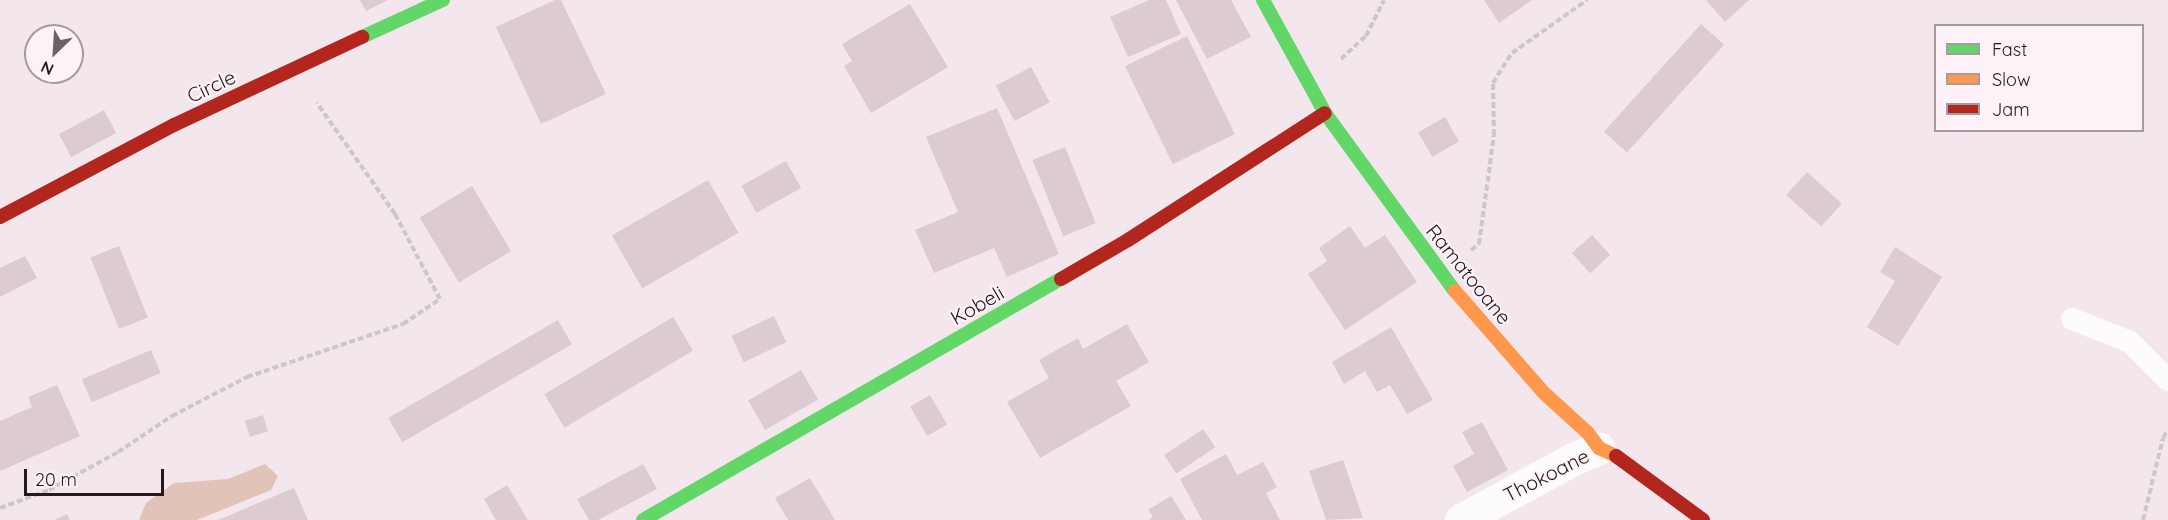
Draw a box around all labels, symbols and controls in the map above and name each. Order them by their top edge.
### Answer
north arrow [24,24,84,84]
legend [1934,24,2144,132]
text: Fast [1992,38,2027,61]
text: N [38,57,57,80]
street label: Circle [183,64,239,108]
text: Slow [1992,68,2030,91]
text: Jam [1992,98,2030,121]
street label: Ramatooane [1421,219,1517,329]
street label: Kobeli [946,280,1008,330]
street label: Thokoane [1499,443,1593,507]
scale bar [27,457,166,495]
text: 20 m [35,468,77,491]

